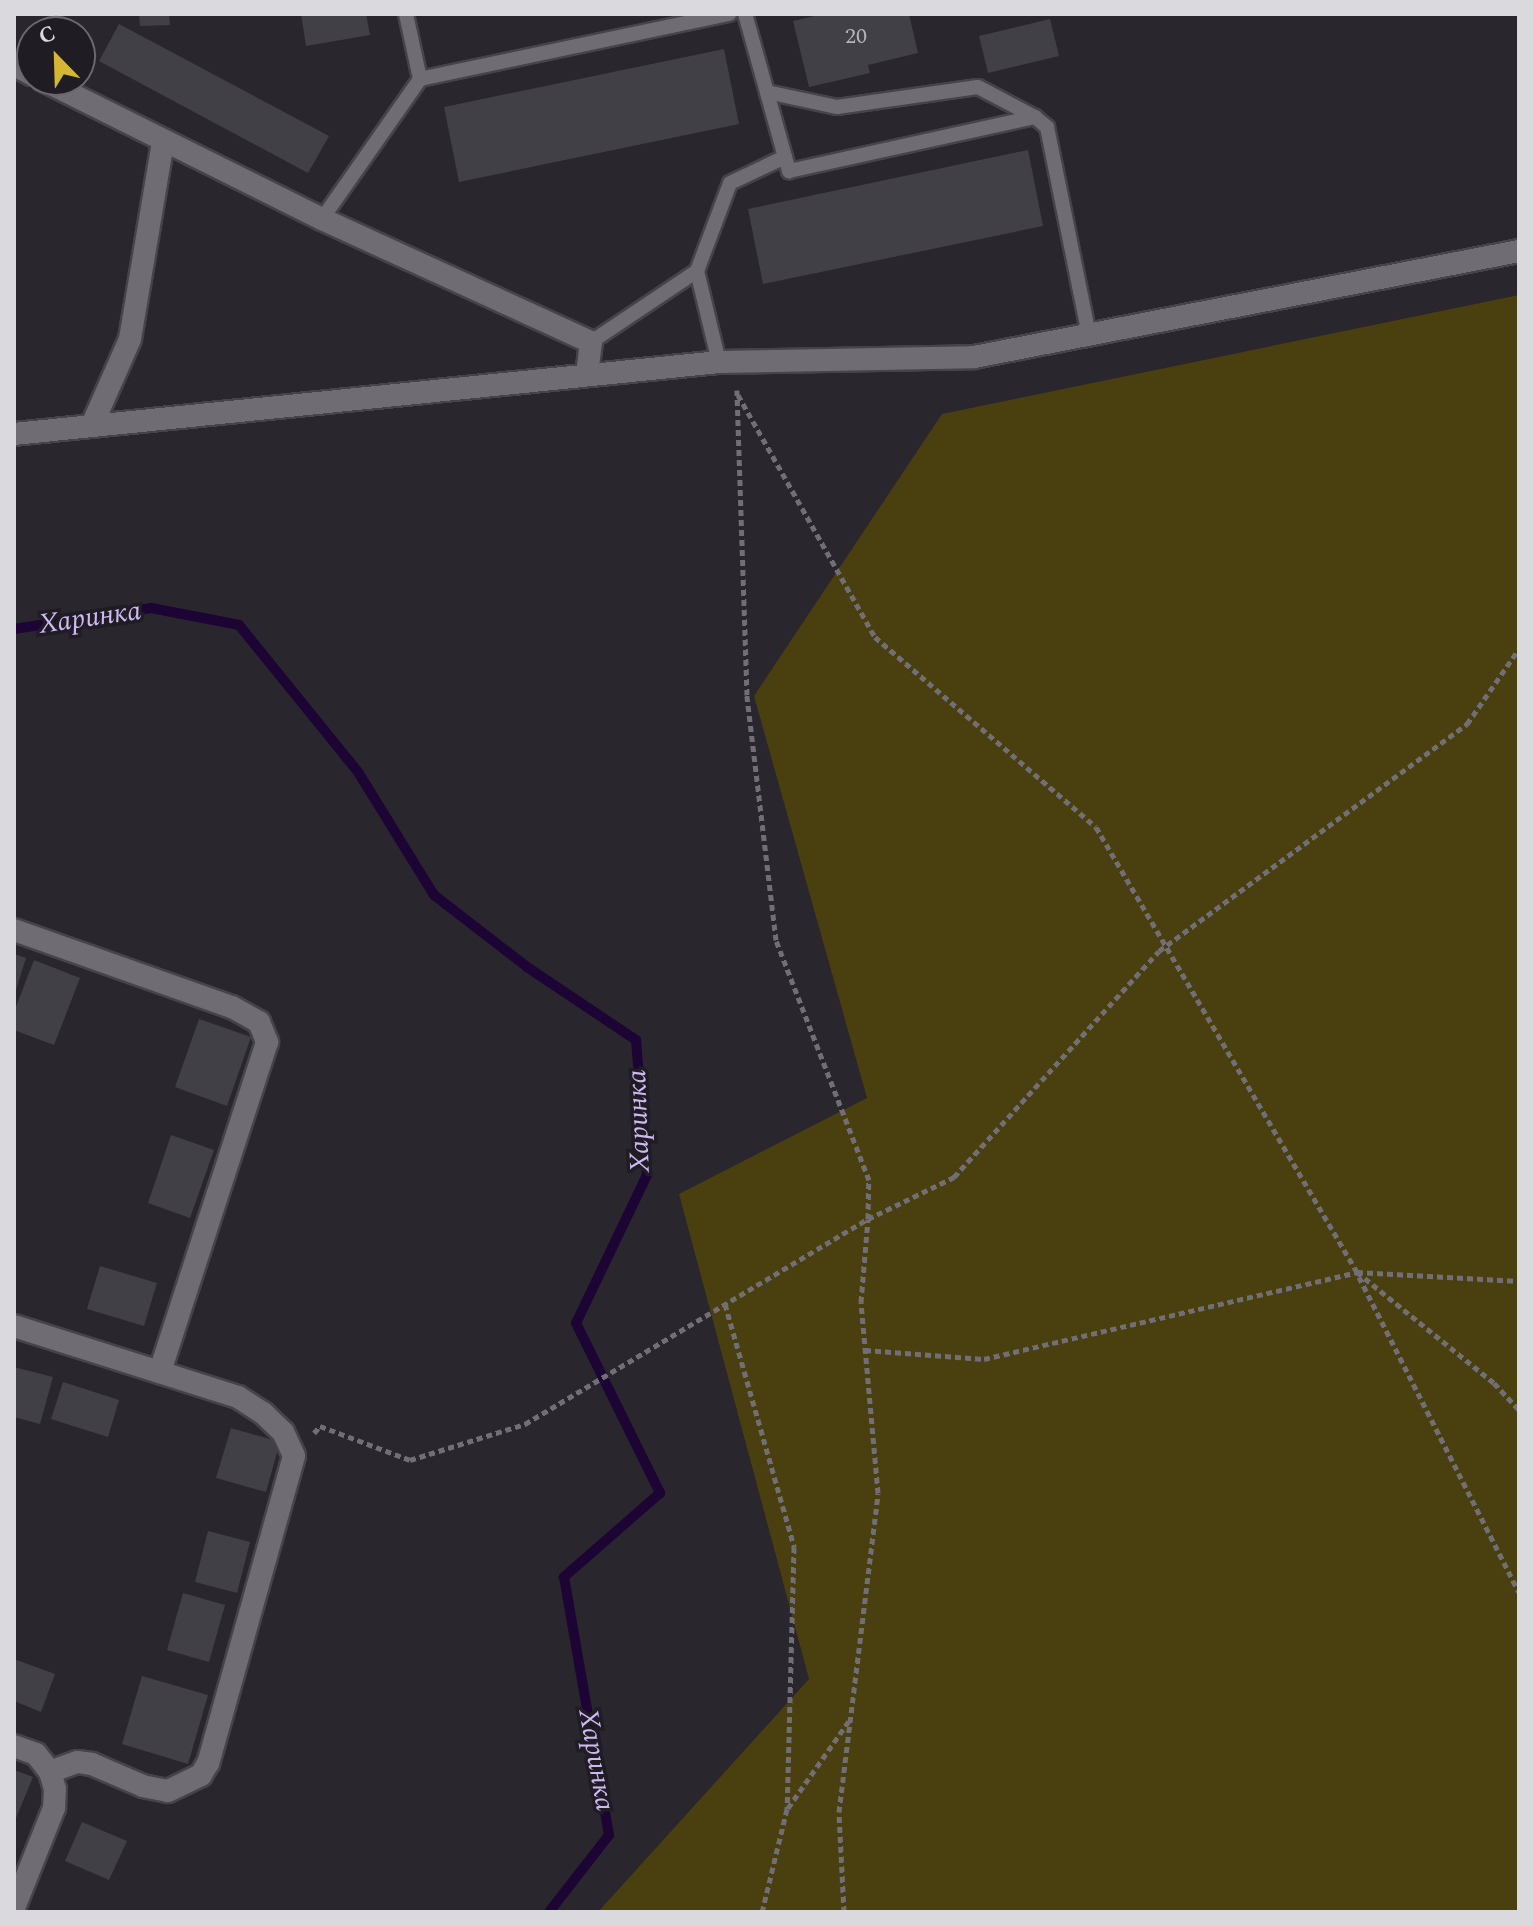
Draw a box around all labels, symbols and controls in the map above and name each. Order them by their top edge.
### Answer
north arrow [16,16,96,96]
text: С [34,17,61,54]
house number: 20 [845,24,867,50]
water label: Харинка [37,594,143,642]
water label: Харинка [620,1069,658,1173]
water label: Харинка [571,1706,621,1814]

